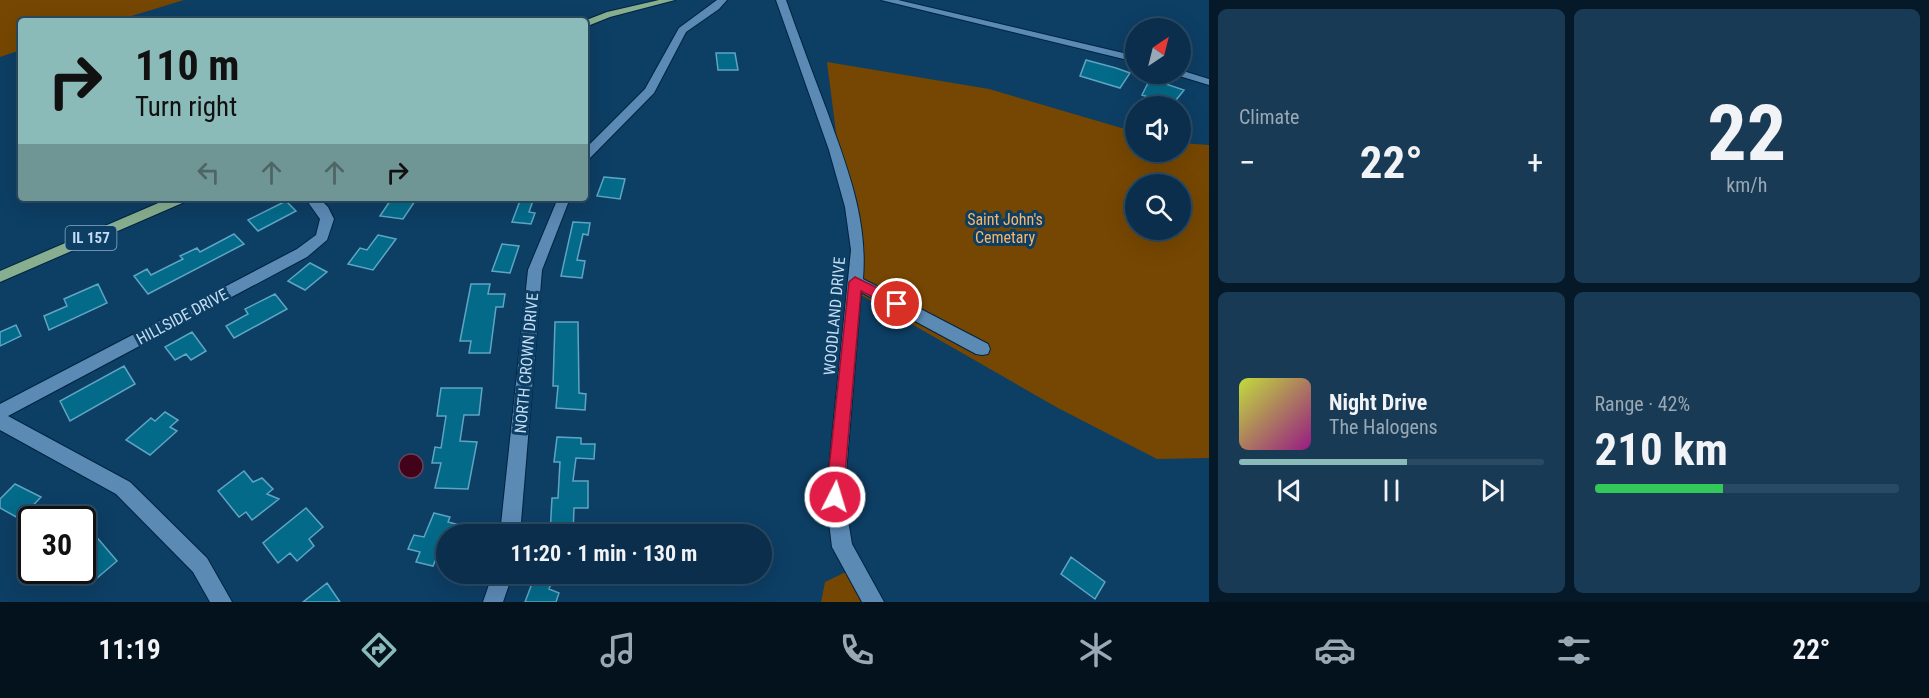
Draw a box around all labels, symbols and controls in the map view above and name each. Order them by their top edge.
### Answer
north arrow [1125,18,1191,84]
map controls [1125,18,1191,240]
text: 110 m [135,41,240,90]
icon: right [36,42,114,120]
text: 22 [1707,88,1786,179]
text: Turn right [135,91,237,123]
button: sound [1125,96,1191,162]
text: Climate [1239,105,1299,129]
text: 22° [1360,136,1423,189]
text: − [1239,143,1256,182]
text: + [1527,143,1543,182]
icon: left [192,156,225,189]
icon: ahead [255,156,288,189]
icon: ahead [318,156,351,189]
icon: right [381,156,414,189]
text: km/h [1726,173,1767,197]
button: search [1125,174,1191,240]
park label: Saint John's Cemetary [967,210,1043,247]
road number: IL 157 [66,226,116,250]
street label: WOODLAND DRIVE [820,256,849,376]
pin [871,278,922,329]
street label: HILLSIDE DRIVE [133,284,231,348]
icon: arrive [880,287,913,320]
street label: NORTH CROWN DRIVE [511,292,542,434]
text: Night Drive [1329,390,1427,415]
text: Range · 42% [1595,392,1690,416]
text: The Halogens [1329,415,1438,439]
text: 210 km [1595,423,1728,476]
position arrow [803,465,867,529]
icon: previous [1273,474,1306,507]
icon: pause [1375,474,1408,507]
icon: next [1476,474,1509,507]
speed limit sign: 30 [18,506,96,584]
text: 11:20 · 1 min · 130 m [511,541,697,566]
icon: directions [358,629,400,671]
icon: music [597,629,639,671]
icon: phone [836,629,878,671]
icon: climate [1075,629,1117,671]
icon: car [1314,629,1356,671]
icon: filters [1553,629,1595,671]
text: 11:19 [99,634,161,666]
text: 22° [1793,634,1830,666]

